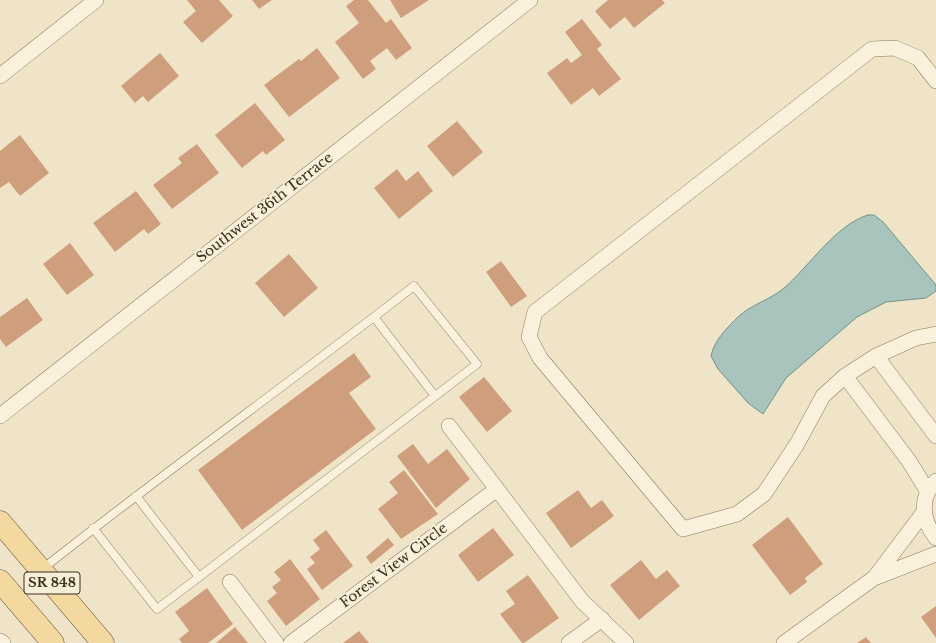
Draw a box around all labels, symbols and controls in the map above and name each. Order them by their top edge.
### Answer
street label: Southwest 36th Terrace [193,149,337,267]
street label: Forest View Circle [337,520,451,612]
road number: SR 848 [24,572,80,594]

